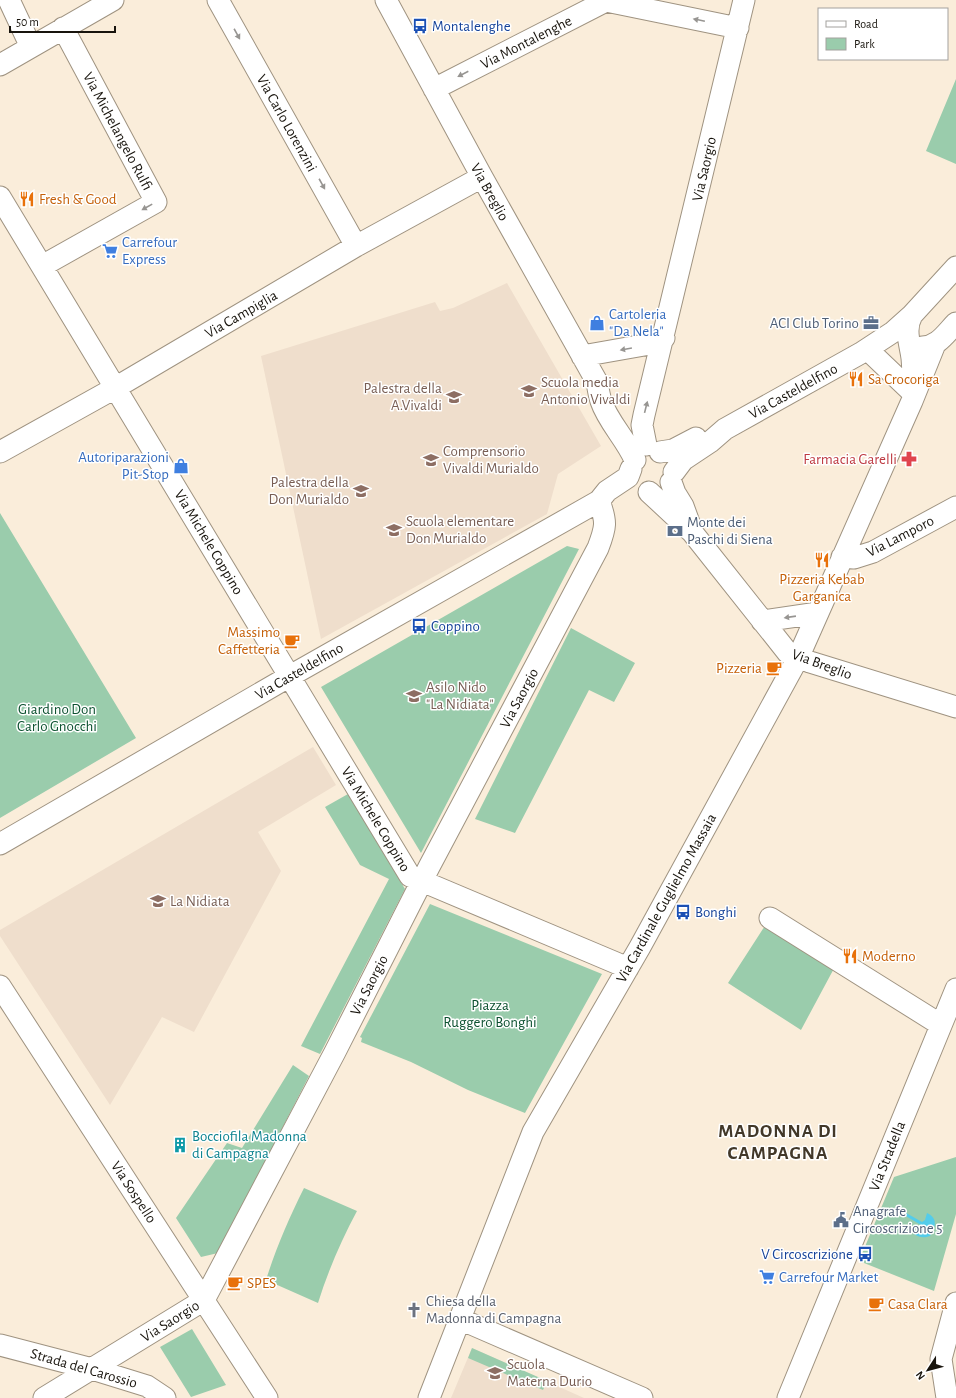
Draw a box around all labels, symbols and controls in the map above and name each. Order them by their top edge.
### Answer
scale bar [10,8,115,34]
legend [818,8,948,60]
street label: Via Montalenghe [478,13,574,72]
text: 50 m [16,16,39,28]
bus stop icon: Montalenghe [411,17,429,35]
one-way arrow [693,17,706,23]
text: Road [854,18,878,30]
place label: Montalenghe [432,19,511,34]
one-way arrow [234,28,241,40]
text: Park [854,38,875,50]
street label: Via Michelangelo Rulfi [80,70,155,193]
one-way arrow [457,71,469,77]
street label: Via Carlo Lorenzini [254,72,319,174]
street label: Via Saorgio [690,135,719,203]
street label: Via Breglio [468,161,511,223]
one-way arrow [318,178,325,190]
restaurant icon: Fresh & Good [18,190,36,208]
place label: Fresh & Good [39,192,117,207]
one-way arrow [141,204,153,210]
place label: Carrefour Express [122,235,177,267]
supermarket icon: Carrefour Express [101,242,119,260]
street label: Via Campiglia [202,288,280,341]
place label: Cartoleria "Da Nela" [609,307,666,339]
shop icon: Cartoleria "Da Nela" [588,314,606,332]
office icon: ACI Club Torino [862,314,880,332]
place label: ACI Club Torino [770,316,859,331]
one-way arrow [620,346,633,352]
street label: Via Casteldelfino [746,361,840,422]
restaurant icon: Sa Crocoriga [847,370,865,388]
place label: Sa Crocoriga [868,372,939,387]
place label: Scuola media Antonio Vivaldi [541,375,630,407]
place label: Palestra della A.Vivaldi [364,381,442,413]
school or university icon: Scuola media Antonio Vivaldi [520,382,538,400]
school or university icon: Palestra della A.Vivaldi [445,388,463,406]
one-way arrow [644,401,650,413]
place label: Comprensorio Vivaldi Murialdo [443,444,539,476]
place label: Autoriparazioni Pit-Stop [78,450,169,482]
pharmacy icon: Farmacia Garelli [900,450,918,468]
school or university icon: Comprensorio Vivaldi Murialdo [422,451,440,469]
place label: Farmacia Garelli [803,452,897,467]
shop icon: Autoriparazioni Pit-Stop [172,457,190,475]
place label: Palestra della Don Murialdo [269,475,349,507]
school or university icon: Palestra della Don Murialdo [352,482,370,500]
street label: Via Michele Coppino [171,487,246,597]
street label: Via Lamporo [864,513,936,560]
place label: Scuola elementare Don Murialdo [406,514,514,546]
place label: Monte dei Paschi di Siena [687,515,773,547]
school or university icon: Scuola elementare Don Murialdo [385,521,403,539]
bank icon: Monte dei Paschi di Siena [666,522,684,540]
restaurant icon: Pizzeria Kebab Garganica [813,551,831,569]
place label: Pizzeria Kebab Garganica [779,572,865,604]
one-way arrow [784,614,796,620]
bus stop icon: Coppino [410,617,428,635]
place label: Coppino [431,619,480,634]
place label: Massimo Caffetteria [218,625,280,657]
cafe icon: Massimo Caffetteria [283,632,301,650]
street label: Via Casteldelfino [253,640,346,703]
street label: Via Breglio [790,647,854,682]
cafe icon: Pizzeria [765,659,783,677]
place label: Pizzeria [716,661,762,676]
street label: Via Saorgio [497,666,541,731]
place label: Asilo Nido "La Nidiata" [426,680,494,712]
school or university icon: Asilo Nido "La Nidiata" [405,687,423,705]
park label: Giardino Don Carlo Gnocchi [17,702,97,734]
street label: Via Michele Coppino [338,764,413,874]
street label: Via Cardinale Guglielmo Massaia [614,811,719,985]
school or university icon: La Nidiata [149,892,167,910]
place label: La Nidiata [170,894,230,909]
bus stop icon: Bonghi [674,903,692,921]
place label: Bonghi [695,905,737,920]
restaurant icon: Moderno [841,947,859,965]
place label: Moderno [862,949,916,964]
street label: Via Saorgio [348,953,391,1018]
park label: Piazza Ruggero Bonghi [443,998,537,1030]
street label: Via Stradella [867,1119,908,1193]
district label: MADONNA DI CAMPAGNA [718,1122,838,1163]
place label: Bocciofila Madonna di Campagna [192,1129,307,1161]
building icon: Bocciofila Madonna di Campagna [171,1136,189,1154]
street label: Via Sospello [108,1159,159,1226]
place label: Anagrafe Circoscrizione 5 [853,1204,943,1236]
public building icon: Anagrafe Circoscrizione 5 [832,1211,850,1229]
bus stop icon: V Circoscrizione [856,1245,874,1263]
place label: V Circoscrizione [761,1247,853,1262]
supermarket icon: Carrefour Market [758,1268,776,1286]
place label: Carrefour Market [779,1270,878,1285]
cafe icon: SPES [226,1274,244,1292]
place label: SPES [247,1276,276,1291]
place label: Chiesa della Madonna di Campagna [426,1294,561,1326]
cafe icon: Casa Clara [867,1295,885,1313]
place label: Casa Clara [888,1297,948,1312]
street label: Via Saorgio [138,1298,202,1345]
church icon: Chiesa della Madonna di Campagna [405,1301,423,1319]
street label: Strada del Carossio [29,1346,139,1391]
north arrow [908,1350,948,1390]
place label: Scuola Materna Durio [507,1357,592,1389]
school or university icon: Scuola Materna Durio [486,1364,504,1382]
text: N [914,1369,927,1382]

